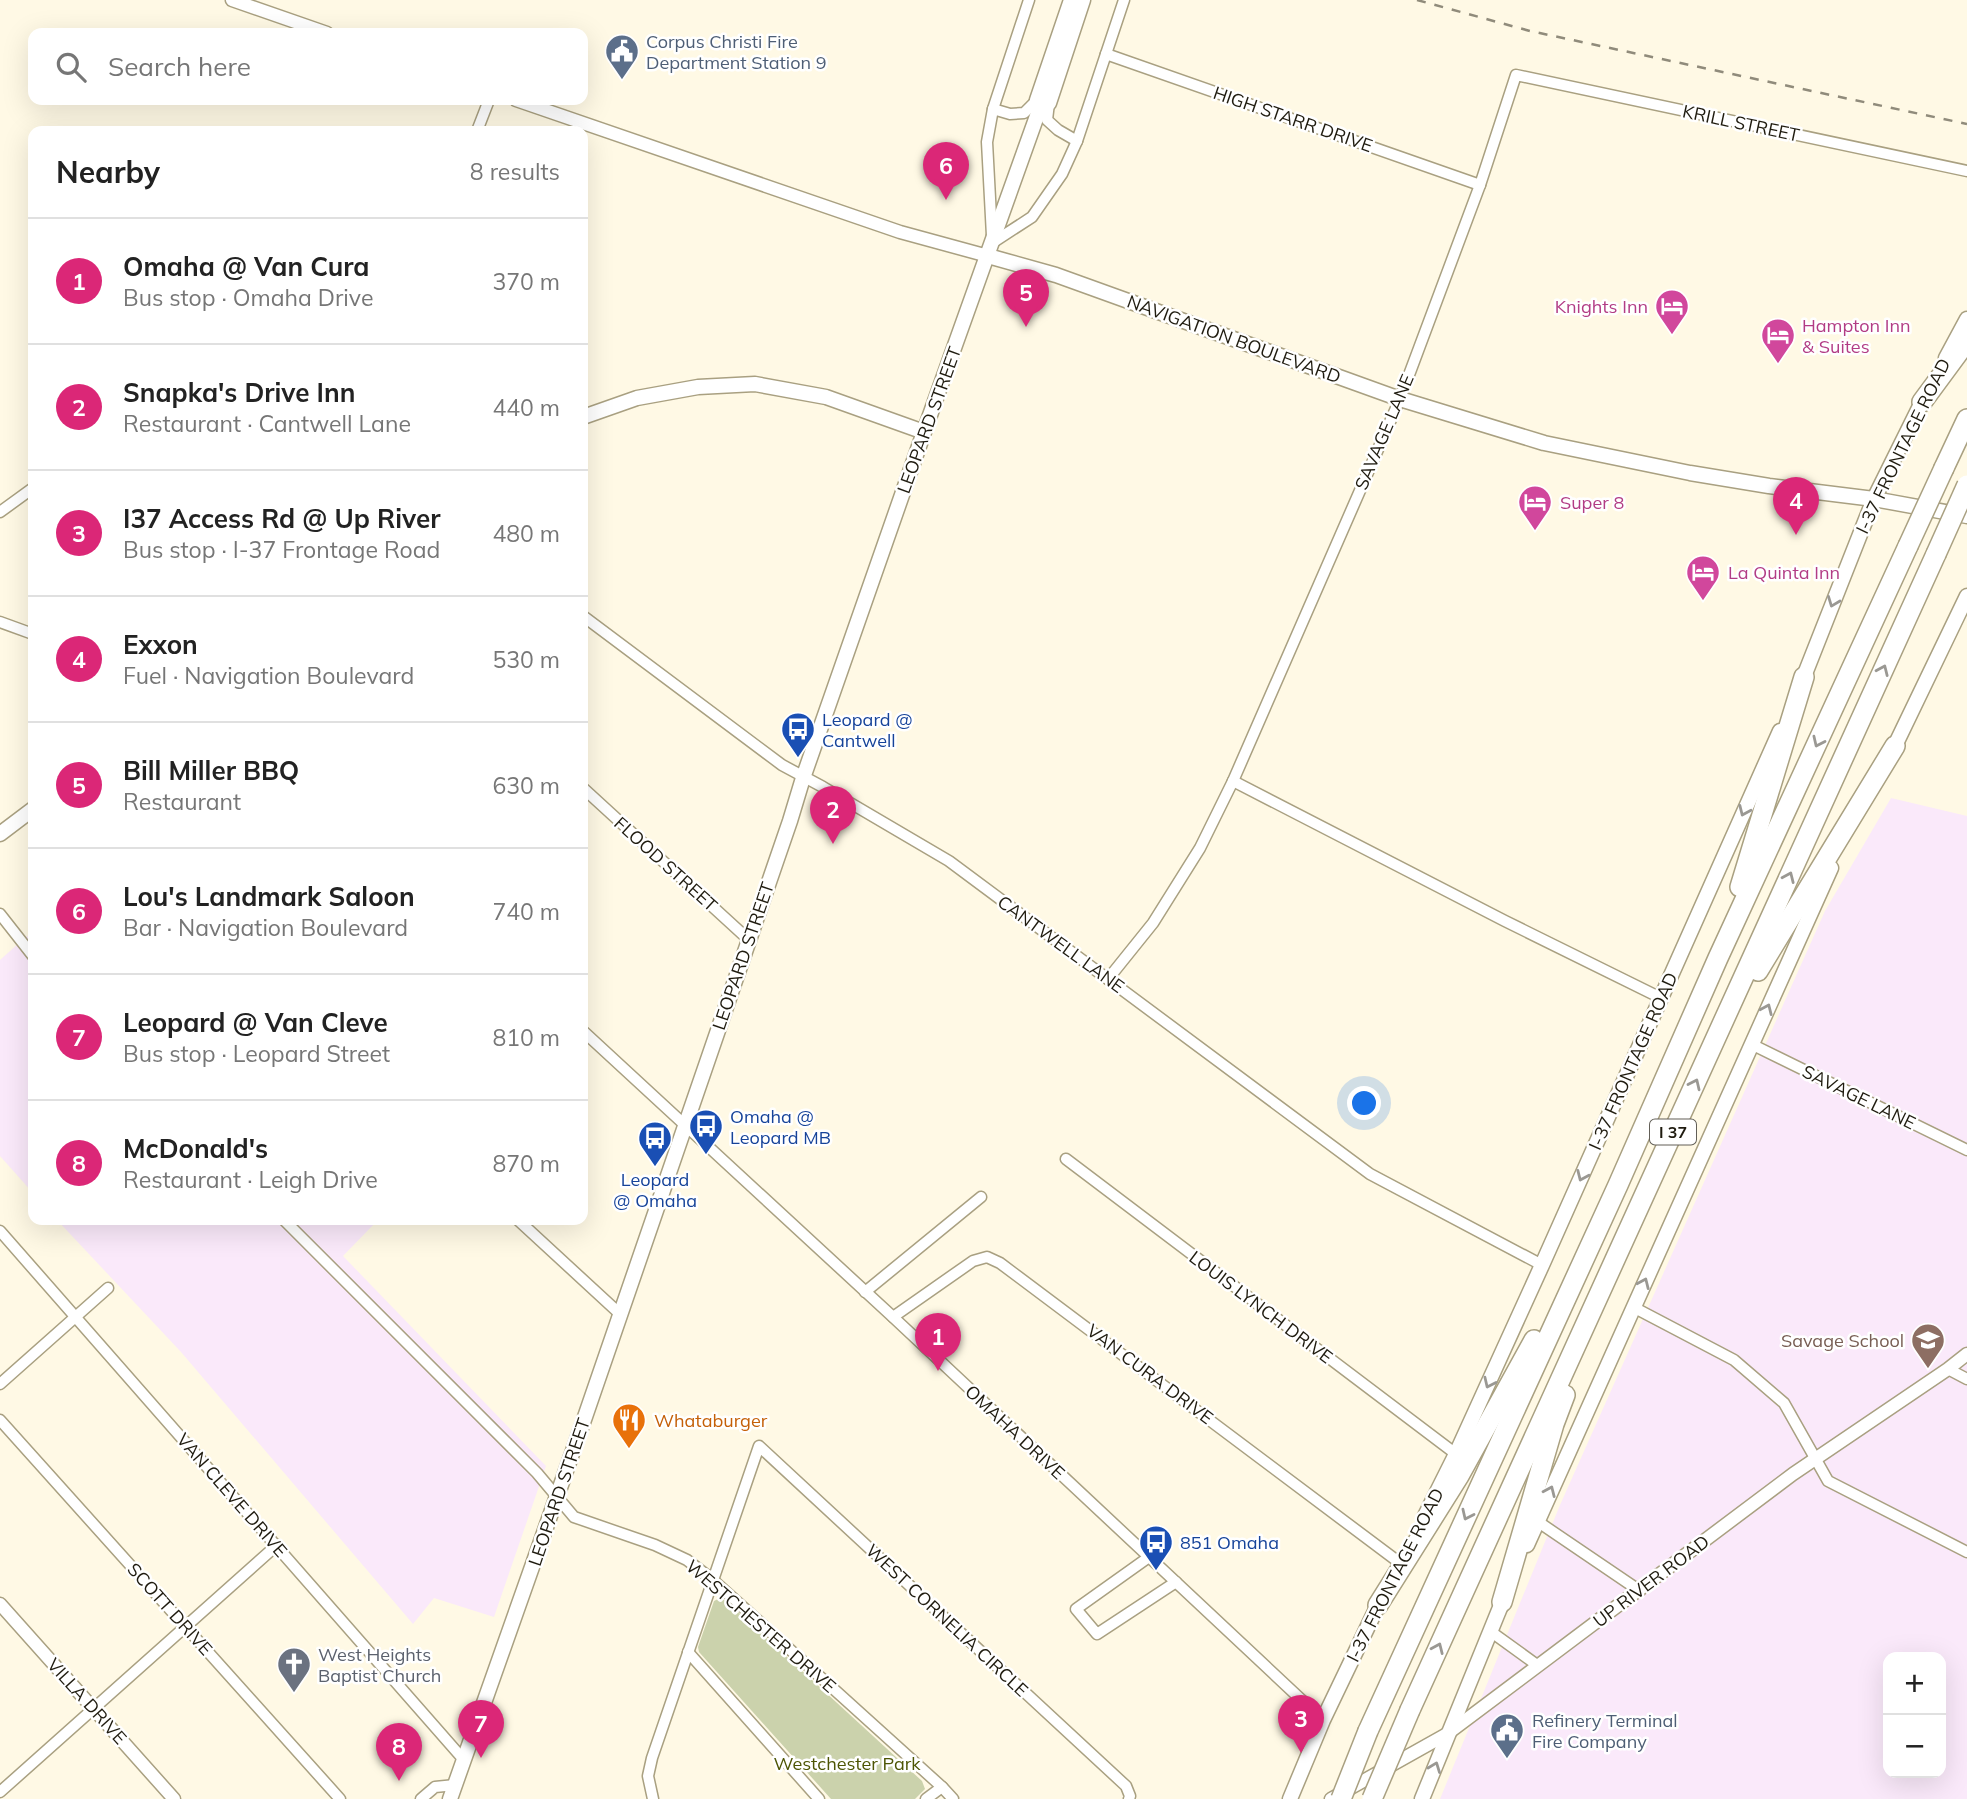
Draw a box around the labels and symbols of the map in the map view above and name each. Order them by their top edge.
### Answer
place label: Corpus Christi Fire Department Station 9 [646,30,826,74]
public building icon: Corpus Christi Fire Department Station 9 [603,32,641,81]
street label: HIGH STARR DRIVE [1210,81,1376,157]
street label: KRILL STREET [1680,99,1802,147]
pin: 6 [923,142,969,200]
pin: 5 [1003,269,1049,327]
hotel icon: Knights Inn [1653,287,1691,336]
street label: NAVIGATION BOULEVARD [1124,290,1344,388]
place label: Knights Inn [1555,295,1648,318]
place label: Hampton Inn & Suites [1802,314,1911,358]
hotel icon: Hampton Inn & Suites [1759,316,1797,365]
street label: LEOPARD STREET [892,343,966,497]
street label: I-37 FRONTAGE ROAD [1851,355,1955,537]
street label: SAVAGE LANE [1349,371,1419,493]
pin: 4 [1773,477,1819,535]
hotel icon: Super 8 [1516,483,1554,532]
place label: Super 8 [1560,491,1624,514]
hotel icon: La Quinta Inn [1684,553,1722,602]
place label: La Quinta Inn [1728,561,1840,584]
one-way arrow [1828,595,1842,607]
one-way arrow [1875,665,1889,677]
place label: Leopard @ Cantwell [822,708,913,752]
bus stop icon: Leopard @ Cantwell [779,710,817,759]
one-way arrow [1812,735,1826,747]
pin: 2 [810,786,856,844]
one-way arrow [1738,804,1752,816]
street label: FLOOD STREET [610,812,723,917]
one-way arrow [1781,872,1795,884]
street label: LEOPARD STREET [707,879,779,1033]
street label: CANTWELL LANE [993,890,1129,998]
street label: I-37 FRONTAGE ROAD [1583,969,1683,1153]
one-way arrow [1758,1003,1772,1016]
street label: SAVAGE LANE [1799,1060,1919,1134]
one-way arrow [1687,1079,1701,1091]
your location [1347,1086,1381,1120]
place label: Omaha @ Leopard MB [730,1105,831,1149]
bus stop icon: Omaha @ Leopard MB [687,1107,725,1156]
bus stop icon: Leopard @ Omaha [636,1119,674,1168]
road number: I 37 [1650,1120,1696,1144]
place label: Leopard @ Omaha [613,1168,697,1212]
one-way arrow [1576,1169,1590,1181]
street label: LOUIS LYNCH DRIVE [1185,1246,1337,1368]
one-way arrow [1636,1278,1650,1290]
pin: 1 [915,1313,961,1371]
street label: VAN CURA DRIVE [1082,1319,1218,1429]
school or university icon: Savage School [1909,1321,1947,1370]
place label: Savage School [1781,1329,1904,1352]
one-way arrow [1483,1376,1497,1388]
street label: OMAHA DRIVE [960,1380,1070,1484]
restaurant icon: Whataburger [610,1401,648,1450]
place label: Whataburger [654,1409,768,1432]
street label: LEOPARD STREET [523,1415,595,1569]
street label: VAN CLEVE DRIVE [172,1428,292,1562]
street label: I-37 FRONTAGE ROAD [1341,1484,1449,1666]
one-way arrow [1542,1486,1556,1498]
one-way arrow [1461,1508,1475,1520]
bus stop icon: 851 Omaha [1137,1523,1175,1572]
street label: UP RIVER ROAD [1588,1530,1714,1632]
place label: 851 Omaha [1180,1531,1279,1554]
street label: WEST CORNELIA CIRCLE [861,1539,1033,1701]
street label: WESTCHESTER DRIVE [681,1555,841,1697]
street label: SCOTT DRIVE [122,1558,218,1660]
one-way arrow [1430,1642,1444,1655]
place label: West Heights Baptist Church [318,1643,441,1687]
church icon: West Heights Baptist Church [275,1645,313,1694]
street label: VILLA DRIVE [42,1653,132,1749]
pin: 3 [1278,1695,1324,1753]
pin: 7 [458,1700,504,1758]
place label: Refinery Terminal Fire Company [1532,1709,1678,1753]
public building icon: Refinery Terminal Fire Company [1488,1711,1526,1760]
pin: 8 [376,1723,422,1781]
park label: Westchester Park [773,1752,921,1775]
one-way arrow [1426,1761,1440,1773]

